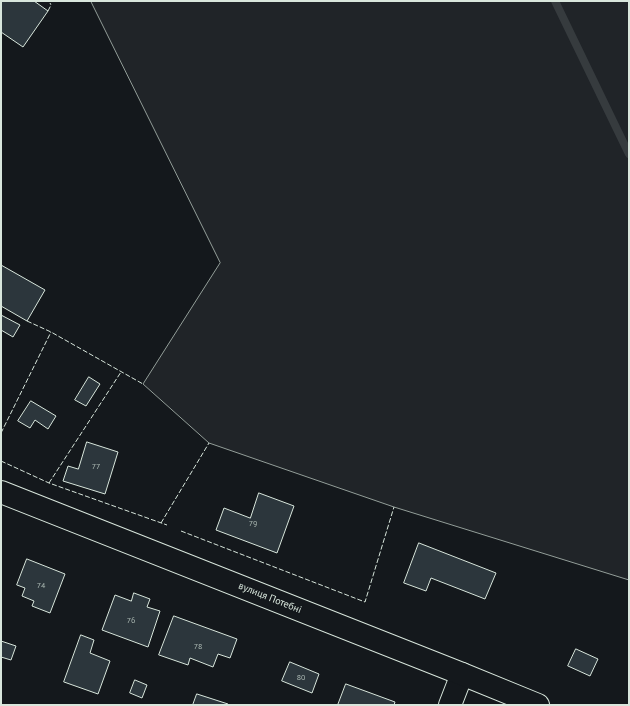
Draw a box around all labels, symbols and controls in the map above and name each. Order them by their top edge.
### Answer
house number: 77 [92,462,100,472]
house number: 79 [249,519,257,529]
street label: вулиця Потебні [237,580,303,616]
house number: 74 [37,581,45,591]
house number: 76 [127,616,135,626]
house number: 78 [194,642,202,652]
house number: 80 [297,673,305,683]

